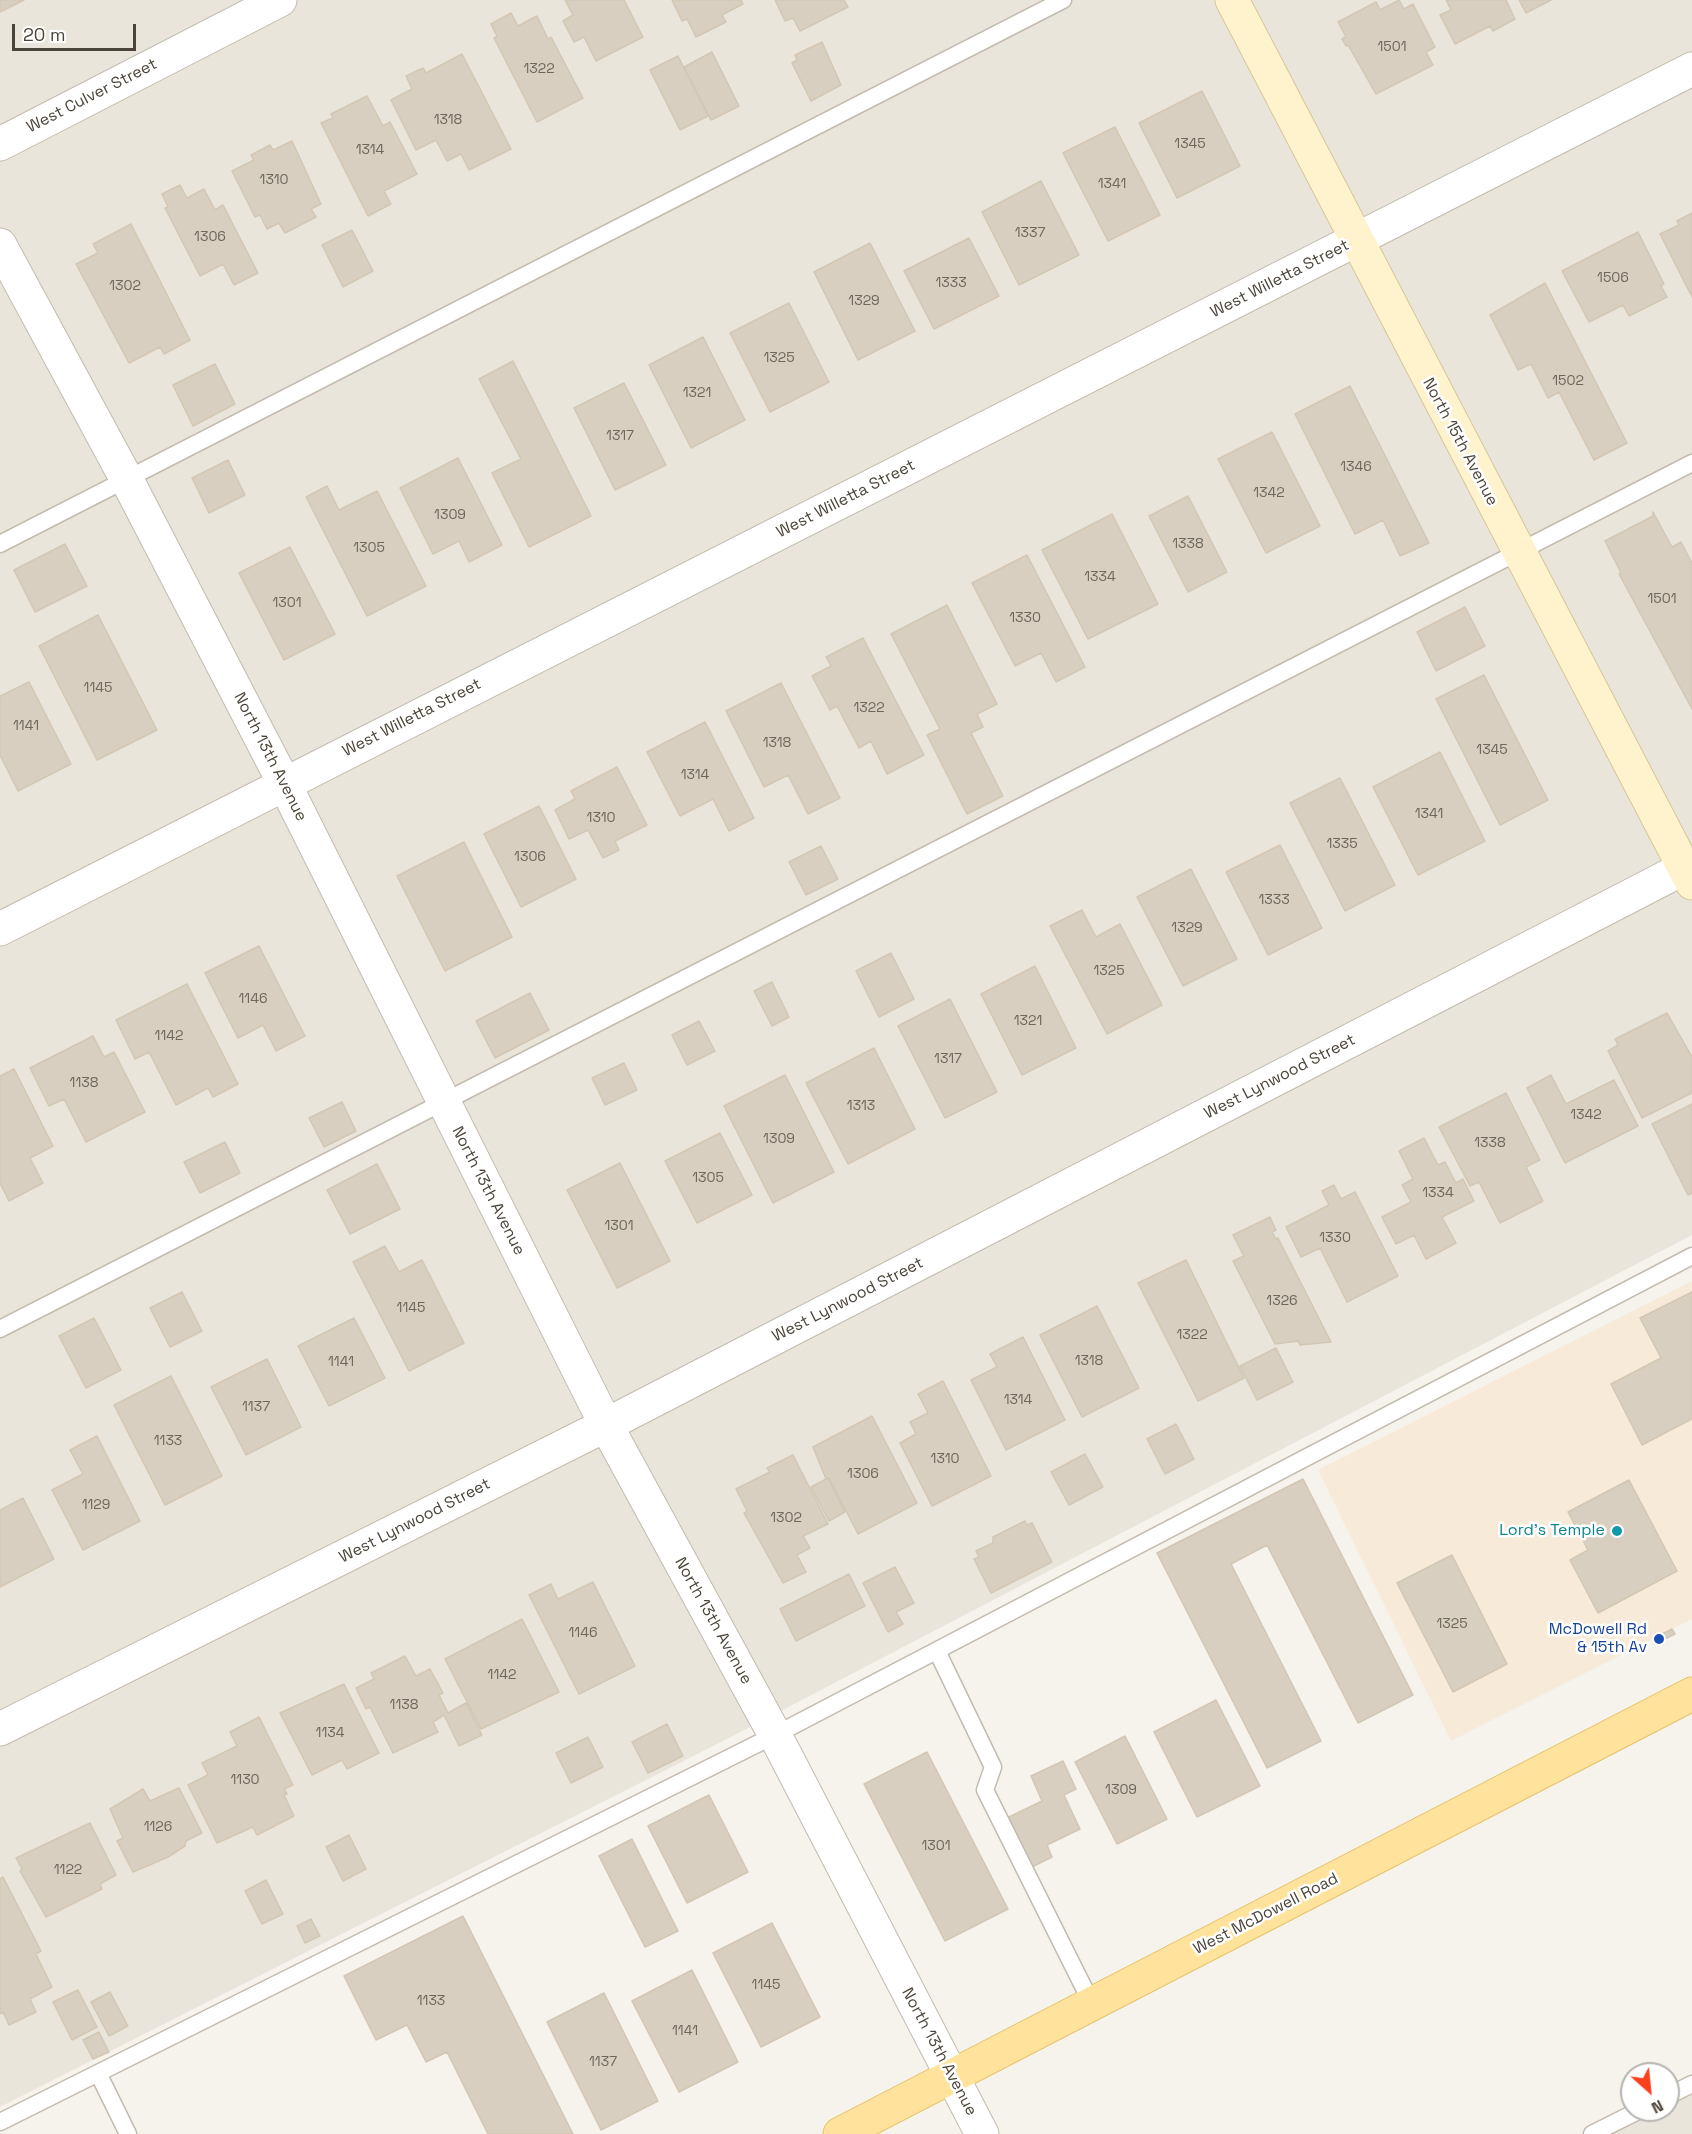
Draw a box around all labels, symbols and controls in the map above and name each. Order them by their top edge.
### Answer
scale bar [15,12,140,50]
text: 20 m [23,23,66,46]
house number: 1501 [1377,39,1407,55]
street label: West Culver Street [24,55,160,137]
house number: 1322 [523,61,555,77]
house number: 1318 [434,112,462,128]
house number: 1345 [1174,136,1206,152]
house number: 1314 [356,142,384,158]
house number: 1310 [260,172,288,188]
house number: 1341 [1098,176,1126,192]
house number: 1337 [1015,225,1045,241]
house number: 1306 [194,229,226,245]
street label: West Willetta Street [1208,236,1352,322]
house number: 1506 [1597,270,1629,286]
house number: 1333 [935,275,967,291]
house number: 1302 [109,278,141,294]
house number: 1329 [848,293,880,309]
house number: 1325 [763,350,795,366]
house number: 1502 [1552,373,1584,389]
street label: North 15th Avenue [1418,375,1502,509]
house number: 1321 [683,385,711,401]
house number: 1317 [606,428,634,444]
street label: West Willetta Street [774,456,918,542]
house number: 1346 [1340,459,1372,475]
house number: 1342 [1253,485,1285,501]
house number: 1309 [434,507,466,523]
house number: 1338 [1172,536,1204,552]
house number: 1305 [353,540,385,556]
house number: 1334 [1084,569,1116,585]
house number: 1501 [1647,591,1677,607]
house number: 1301 [272,595,302,611]
house number: 1330 [1009,610,1041,626]
street label: West Willetta Street [340,675,484,761]
house number: 1145 [84,680,112,696]
street label: North 13th Avenue [229,689,311,825]
house number: 1322 [853,700,885,716]
house number: 1141 [13,718,39,734]
house number: 1318 [763,735,791,751]
house number: 1345 [1476,742,1508,758]
house number: 1314 [681,767,709,783]
house number: 1341 [1415,806,1443,822]
house number: 1310 [587,810,615,826]
house number: 1335 [1326,836,1358,852]
house number: 1306 [514,849,546,865]
house number: 1333 [1258,892,1290,908]
house number: 1329 [1171,920,1203,936]
house number: 1325 [1093,963,1125,979]
house number: 1146 [238,991,268,1007]
house number: 1321 [1014,1013,1042,1029]
house number: 1142 [155,1028,183,1044]
street label: West Lynwood Street [1201,1031,1359,1123]
house number: 1317 [934,1051,962,1067]
house number: 1138 [70,1075,98,1091]
house number: 1313 [847,1098,875,1114]
house number: 1342 [1570,1107,1602,1123]
street label: North 13th Avenue [447,1123,529,1259]
house number: 1309 [763,1131,795,1147]
house number: 1338 [1474,1135,1506,1151]
house number: 1305 [692,1170,724,1186]
house number: 1334 [1422,1185,1454,1201]
house number: 1301 [604,1218,634,1234]
house number: 1330 [1319,1230,1351,1246]
street label: West Lynwood Street [769,1254,927,1346]
house number: 1326 [1266,1293,1298,1309]
house number: 1145 [397,1300,425,1316]
house number: 1322 [1176,1327,1208,1343]
house number: 1318 [1075,1353,1103,1369]
house number: 1141 [328,1354,354,1370]
house number: 1314 [1004,1392,1032,1408]
house number: 1137 [242,1399,270,1415]
house number: 1133 [154,1433,182,1449]
house number: 1310 [931,1451,959,1467]
house number: 1306 [847,1466,879,1482]
street label: West Lynwood Street [336,1475,494,1567]
house number: 1129 [82,1497,110,1513]
house number: 1302 [770,1510,802,1526]
place label: Lord's Temple [1499,1521,1605,1541]
marker: Lord's Temple [1610,1524,1624,1538]
street label: North 13th Avenue [670,1554,756,1688]
house number: 1325 [1436,1616,1468,1632]
place label: McDowell Rd & 15th Av [1549,1620,1647,1658]
house number: 1146 [568,1625,598,1641]
marker: McDowell Rd & 15th Av [1652,1632,1666,1646]
house number: 1142 [488,1667,516,1683]
house number: 1138 [390,1697,418,1713]
house number: 1134 [316,1725,344,1741]
house number: 1130 [230,1772,260,1788]
house number: 1309 [1105,1782,1137,1798]
house number: 1126 [144,1819,172,1835]
house number: 1301 [921,1838,951,1854]
house number: 1122 [54,1862,82,1878]
street label: West McDowell Road [1190,1869,1342,1959]
house number: 1145 [752,1977,780,1993]
street label: North 13th Avenue [897,1985,981,2119]
house number: 1133 [417,1993,445,2009]
house number: 1141 [672,2023,698,2039]
house number: 1137 [589,2054,617,2070]
north arrow [1620,2062,1680,2122]
text: N [1648,2095,1667,2118]

